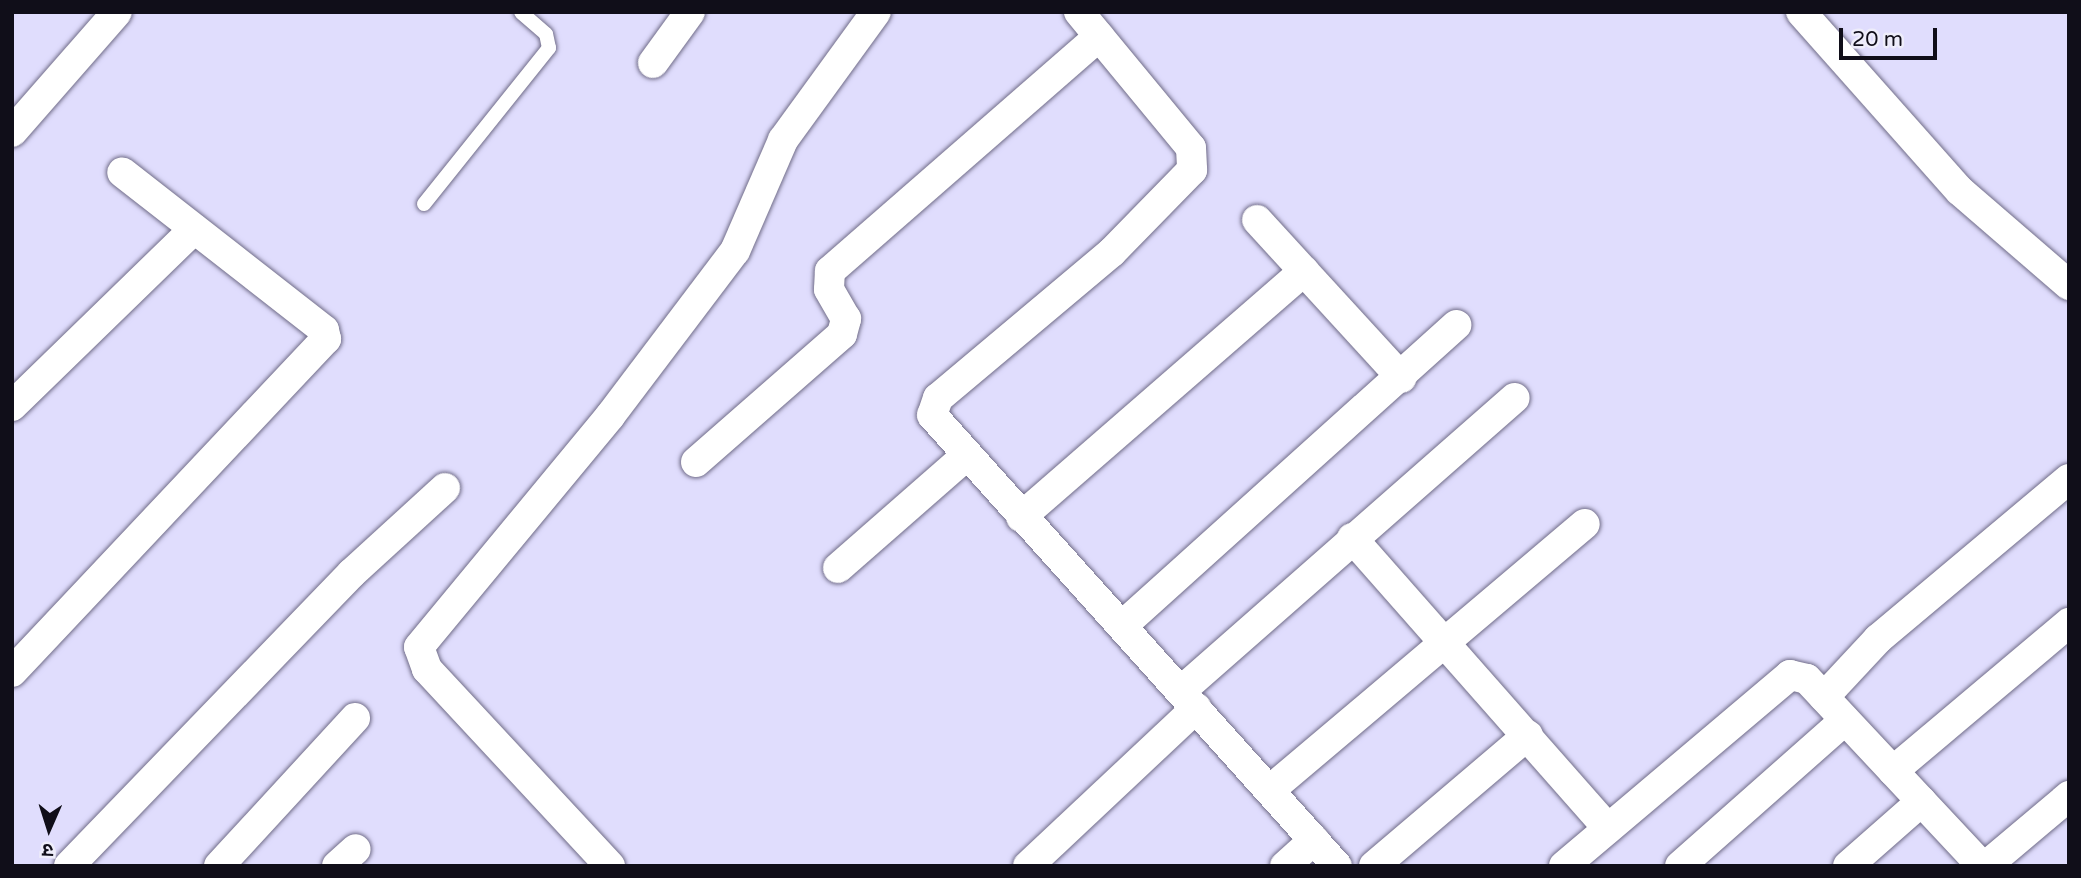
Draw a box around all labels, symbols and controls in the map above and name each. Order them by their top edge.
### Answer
scale bar [1843,14,1941,58]
text: 20 m [1852,27,1903,52]
north arrow [14,794,84,864]
text: उ [42,839,54,861]

